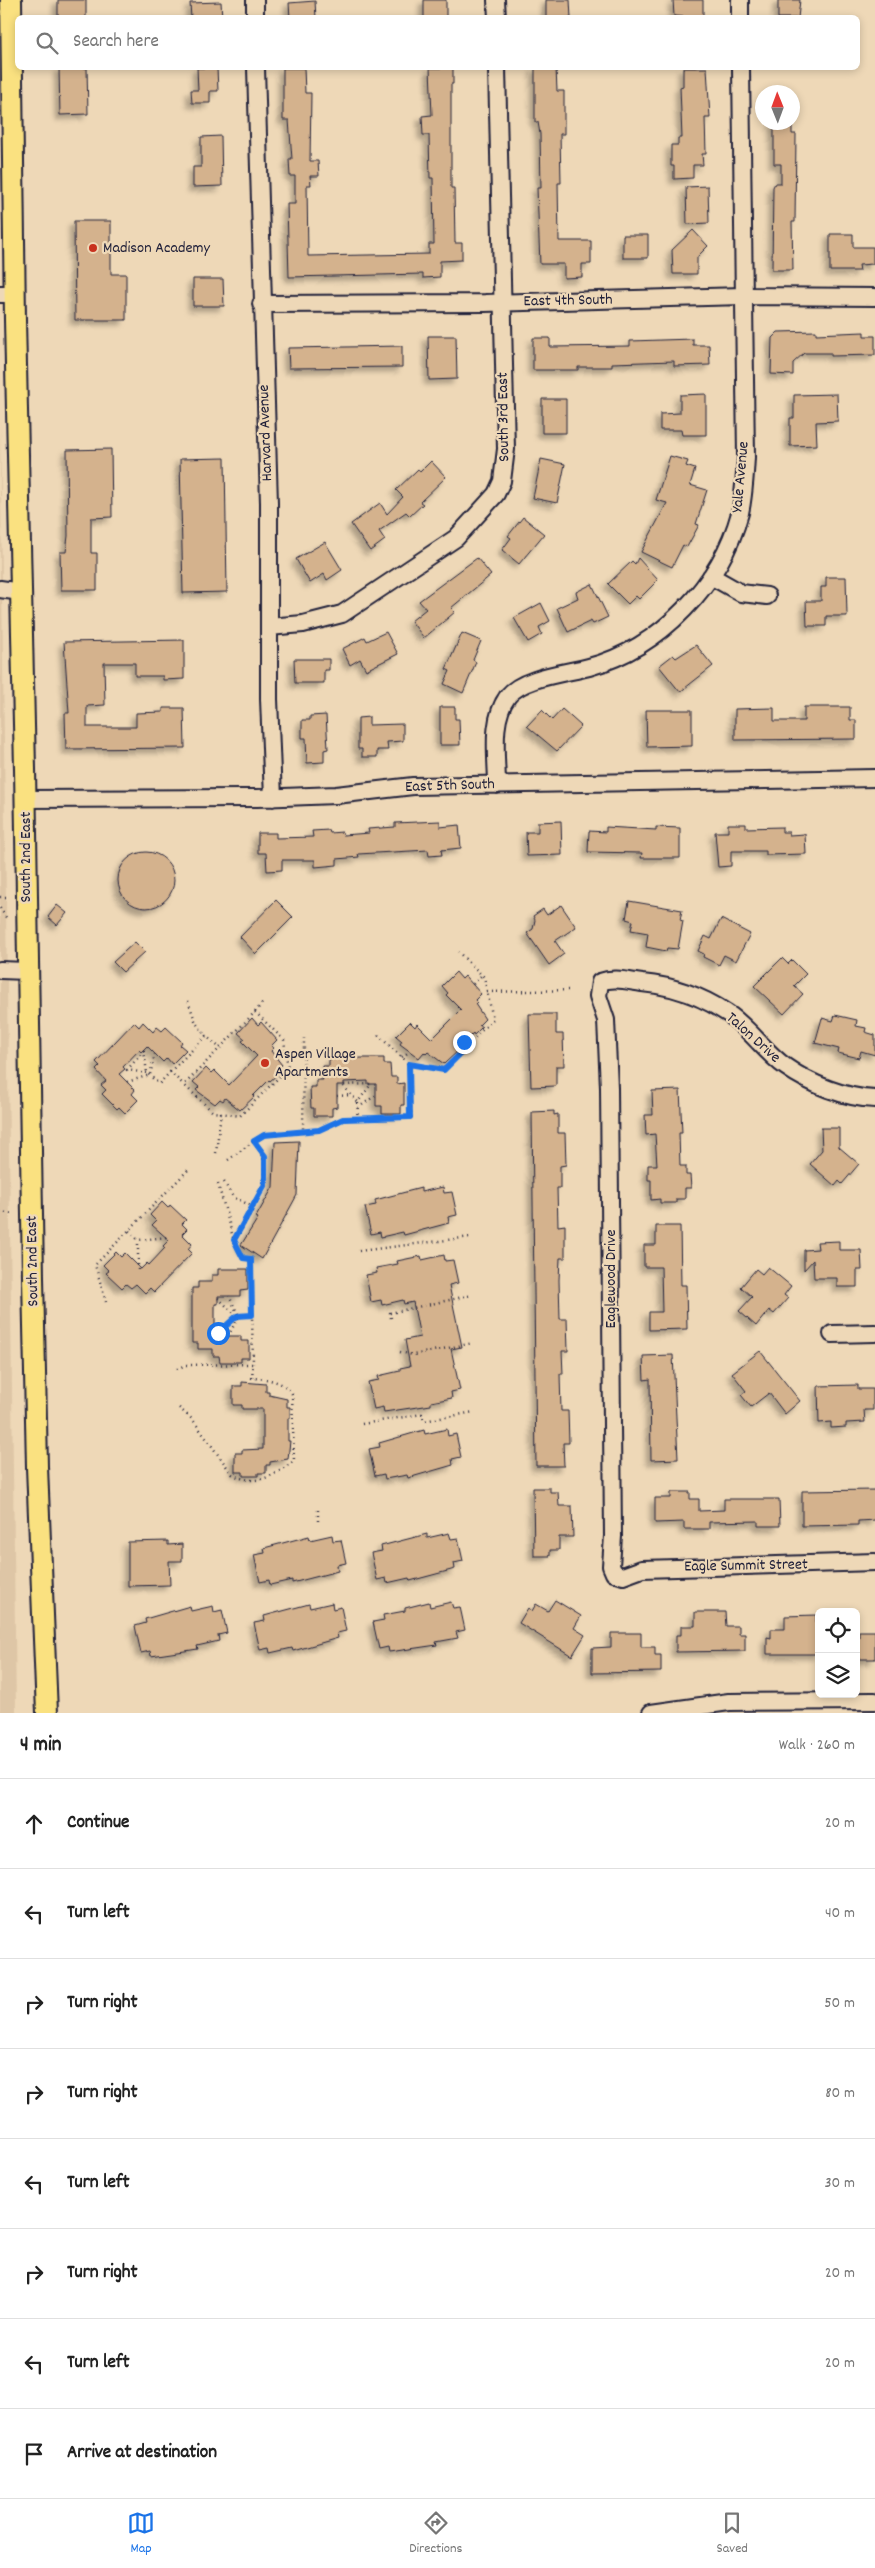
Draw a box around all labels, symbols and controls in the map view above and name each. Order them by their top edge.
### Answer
search box [15,15,860,70]
icon: search [33,29,61,57]
text: Search here [73,29,159,56]
north arrow [755,85,800,130]
place label: Madison Academy [103,237,210,260]
marker: Madison Academy [87,242,99,254]
street label: East 4th South [523,289,613,313]
street label: South 3rd East [492,372,516,462]
street label: Harvard Avenue [253,384,279,482]
street label: Yale Avenue [726,440,756,514]
street label: East 5th South [405,773,495,799]
street label: South 2nd East [15,811,38,902]
street label: Talon Drive [721,1007,785,1069]
route end [453,1031,476,1054]
place label: Aspen Village Apartments [275,1043,356,1084]
marker: Aspen Village Apartments [259,1057,271,1069]
street label: South 2nd East [21,1215,45,1307]
street label: Eaglewood Drive [600,1229,623,1329]
route start [207,1322,230,1345]
street label: Eagle Summit Street [684,1553,808,1579]
map controls [815,1608,860,1698]
button: locate [815,1608,860,1653]
button: layers [815,1653,860,1698]
text: 4 min [20,1731,62,1761]
text: Walk · 260 m [779,1734,855,1757]
icon: ahead [20,1810,48,1838]
text: Continue [67,1810,129,1837]
text: 20 m [825,1812,855,1835]
icon: left [20,1900,48,1928]
text: Turn left [67,1900,130,1927]
text: 40 m [825,1902,855,1925]
icon: right [20,1990,48,2018]
text: Turn right [67,1990,138,2017]
text: 50 m [824,1992,855,2015]
icon: right [20,2080,48,2108]
text: Turn right [67,2080,138,2107]
text: 80 m [825,2082,855,2105]
icon: left [20,2170,48,2198]
text: Turn left [67,2170,130,2197]
text: 30 m [825,2172,855,2195]
icon: right [20,2260,48,2288]
text: Turn right [67,2260,138,2287]
text: 20 m [825,2262,855,2285]
icon: left [20,2350,48,2378]
text: Turn left [67,2350,130,2377]
text: 20 m [825,2352,855,2375]
icon: arrive [20,2440,48,2468]
text: Arrive at destination [67,2440,217,2467]
tab: Map [127,2509,155,2559]
tab: Directions [409,2509,462,2559]
tab: Saved [717,2509,748,2559]

